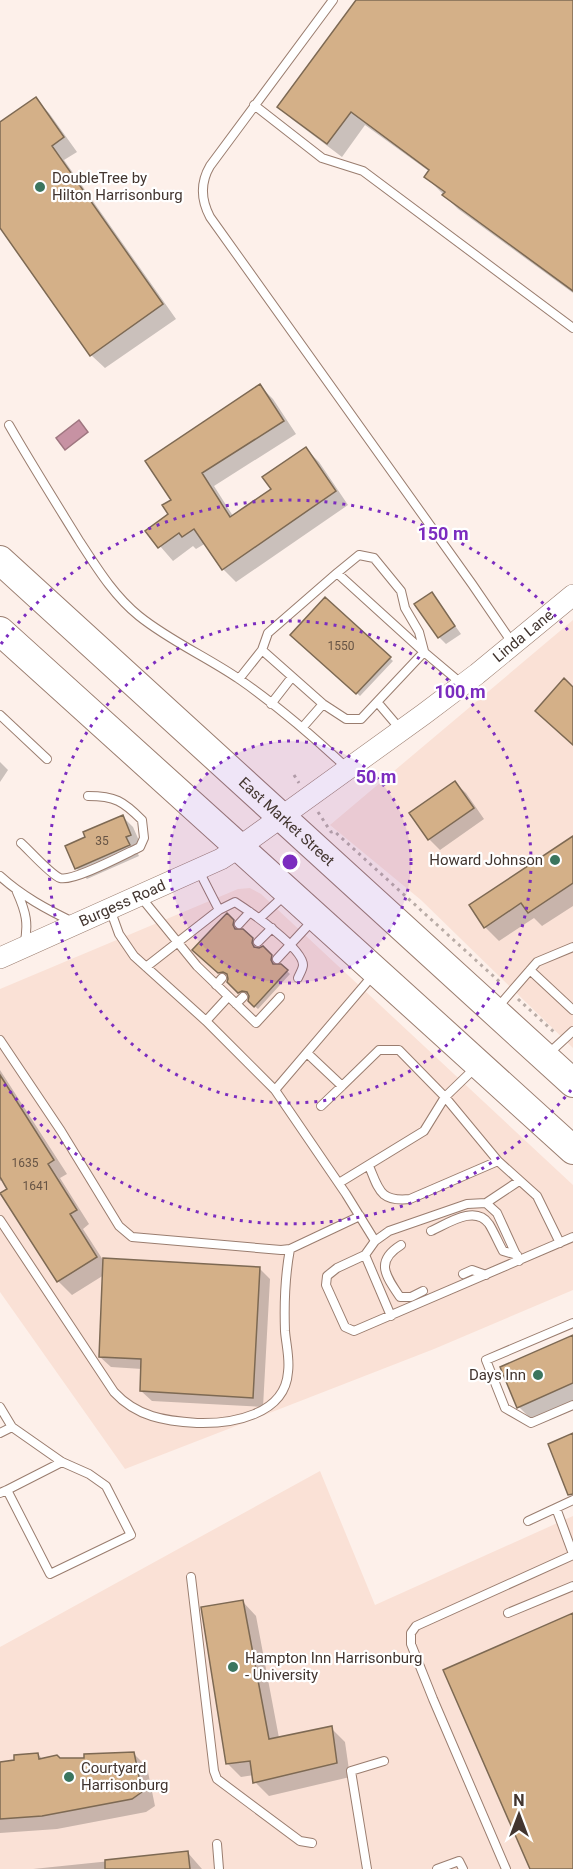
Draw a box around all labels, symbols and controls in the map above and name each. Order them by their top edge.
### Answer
place label: DoubleTree by Hilton Harrisonburg [52,169,183,204]
marker: DoubleTree by Hilton Harrisonburg [33,180,47,194]
text: 150 m [417,523,469,544]
street label: Linda Lane [489,606,557,666]
house number: 1550 [328,639,355,653]
text: 100 m [434,681,486,702]
text: 50 m [356,766,396,787]
street label: East Market Street [235,773,338,870]
house number: 35 [95,834,109,848]
place label: Howard Johnson [429,851,543,869]
centre of rings [280,852,300,872]
marker: Howard Johnson [548,853,562,867]
street label: Burgess Road [76,876,168,930]
house number: 1635 [12,1156,39,1170]
house number: 1641 [23,1179,49,1193]
place label: Days Inn [469,1366,526,1384]
marker: Days Inn [531,1368,545,1382]
place label: Hampton Inn Harrisonburg - University [245,1649,422,1684]
marker: Hampton Inn Harrisonburg - University [226,1660,240,1674]
place label: Courtyard Harrisonburg [81,1759,168,1794]
marker: Courtyard Harrisonburg [62,1770,76,1784]
north arrow [489,1785,549,1845]
text: N [513,1791,525,1810]

